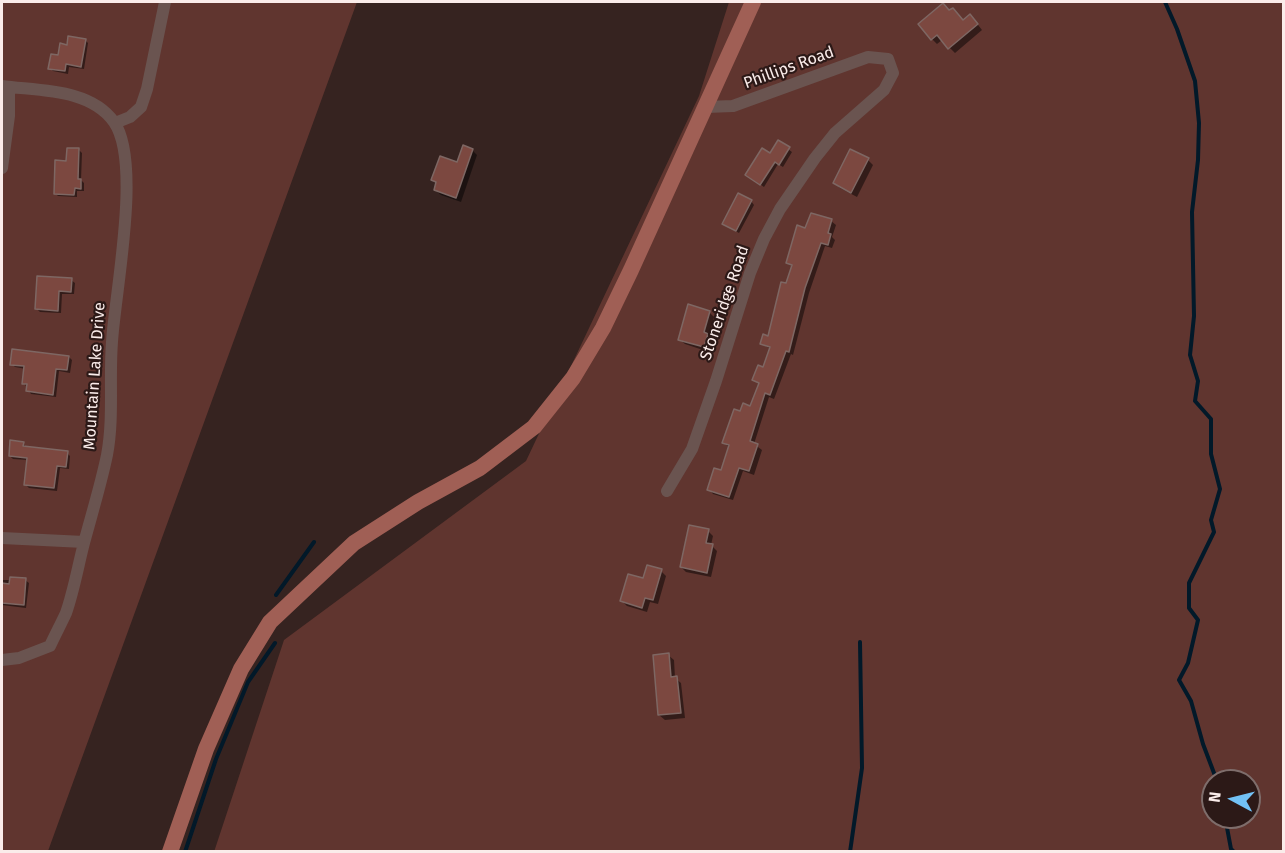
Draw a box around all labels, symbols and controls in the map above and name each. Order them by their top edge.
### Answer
street label: Phillips Road [741,43,837,93]
street label: Stoneridge Road [696,243,754,363]
street label: Mountain Lake Drive [80,302,110,450]
north arrow [1201,769,1261,829]
text: N [1205,791,1225,803]

